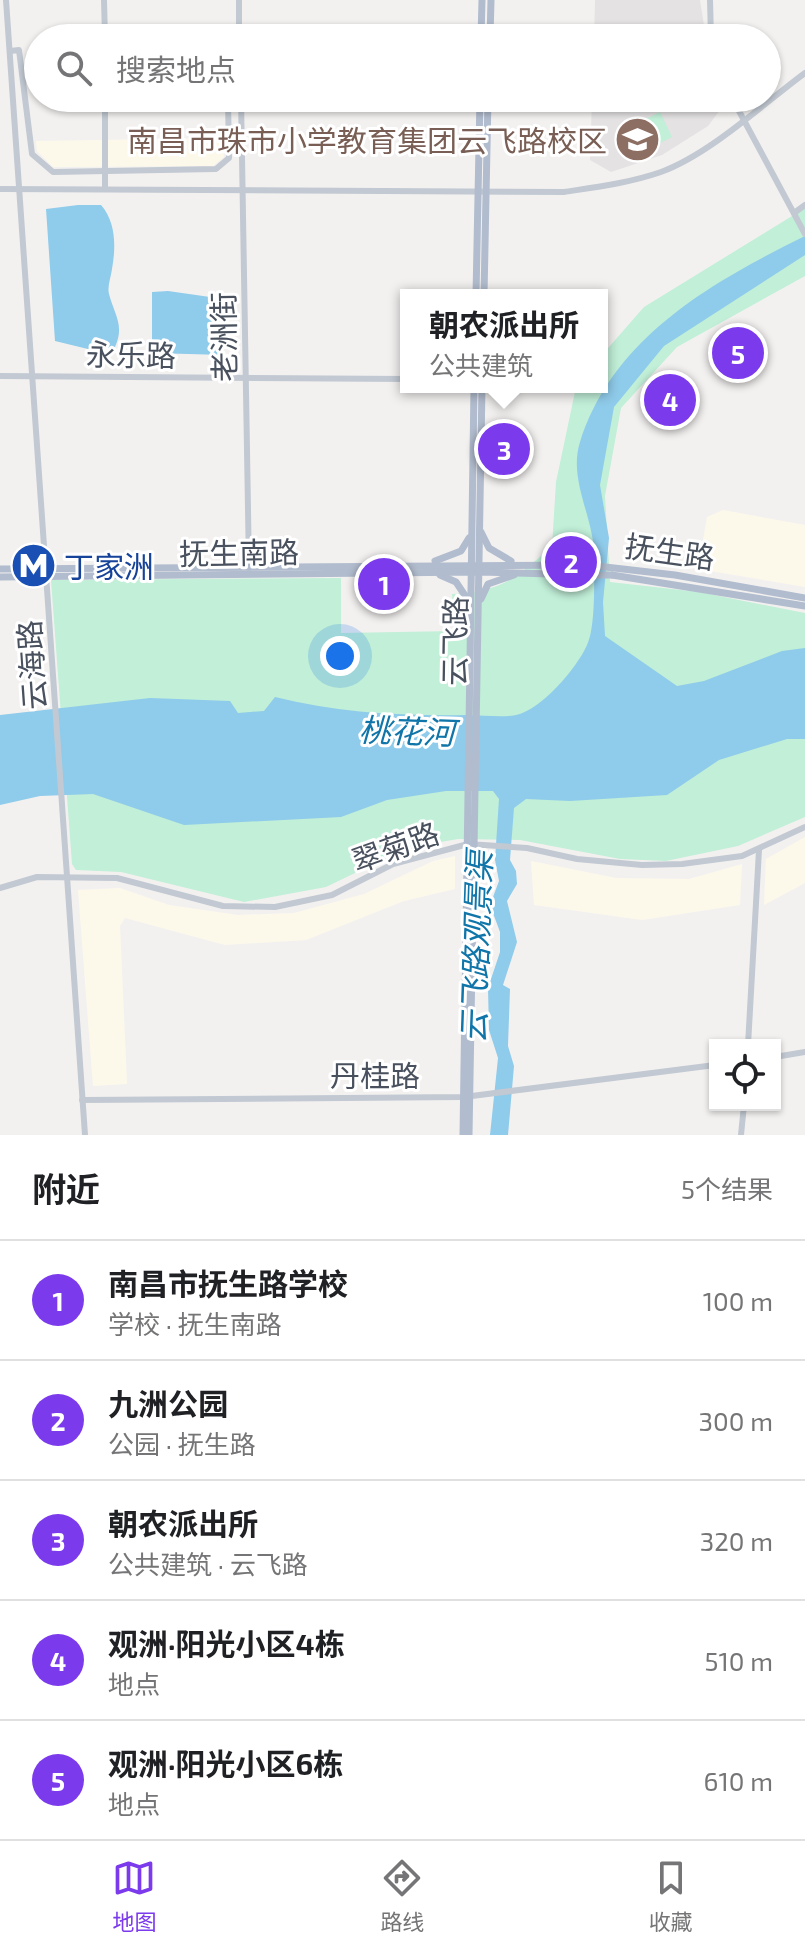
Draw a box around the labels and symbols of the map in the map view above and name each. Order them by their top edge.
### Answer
school or university icon: 南昌市珠市小学教育集团云飞路校区 [614,116,662,164]
place label: 南昌市珠市小学教育集团云飞路校区 [127,122,607,158]
street label: 老洲街 [204,292,242,382]
pin: 5 [712,323,764,383]
street label: 永乐路 [86,335,176,373]
pin: 4 [644,370,696,430]
pin: 3 [478,419,530,479]
street label: 抚生路 [623,527,717,575]
pin: 2 [545,532,597,592]
street label: 抚生南路 [179,533,299,571]
metro station icon: 丁家洲 [9,542,57,590]
place label: 丁家洲 [64,548,154,584]
pin: 1 [358,554,410,614]
street label: 云飞路 [435,596,473,686]
street label: 云海路 [10,619,52,711]
your location [320,636,360,676]
water label: 桃花河 [358,709,462,751]
street label: 翠菊路 [347,814,443,878]
water label: 云飞路观景渠 [453,846,497,1044]
street label: 丹桂路 [330,1057,420,1093]

